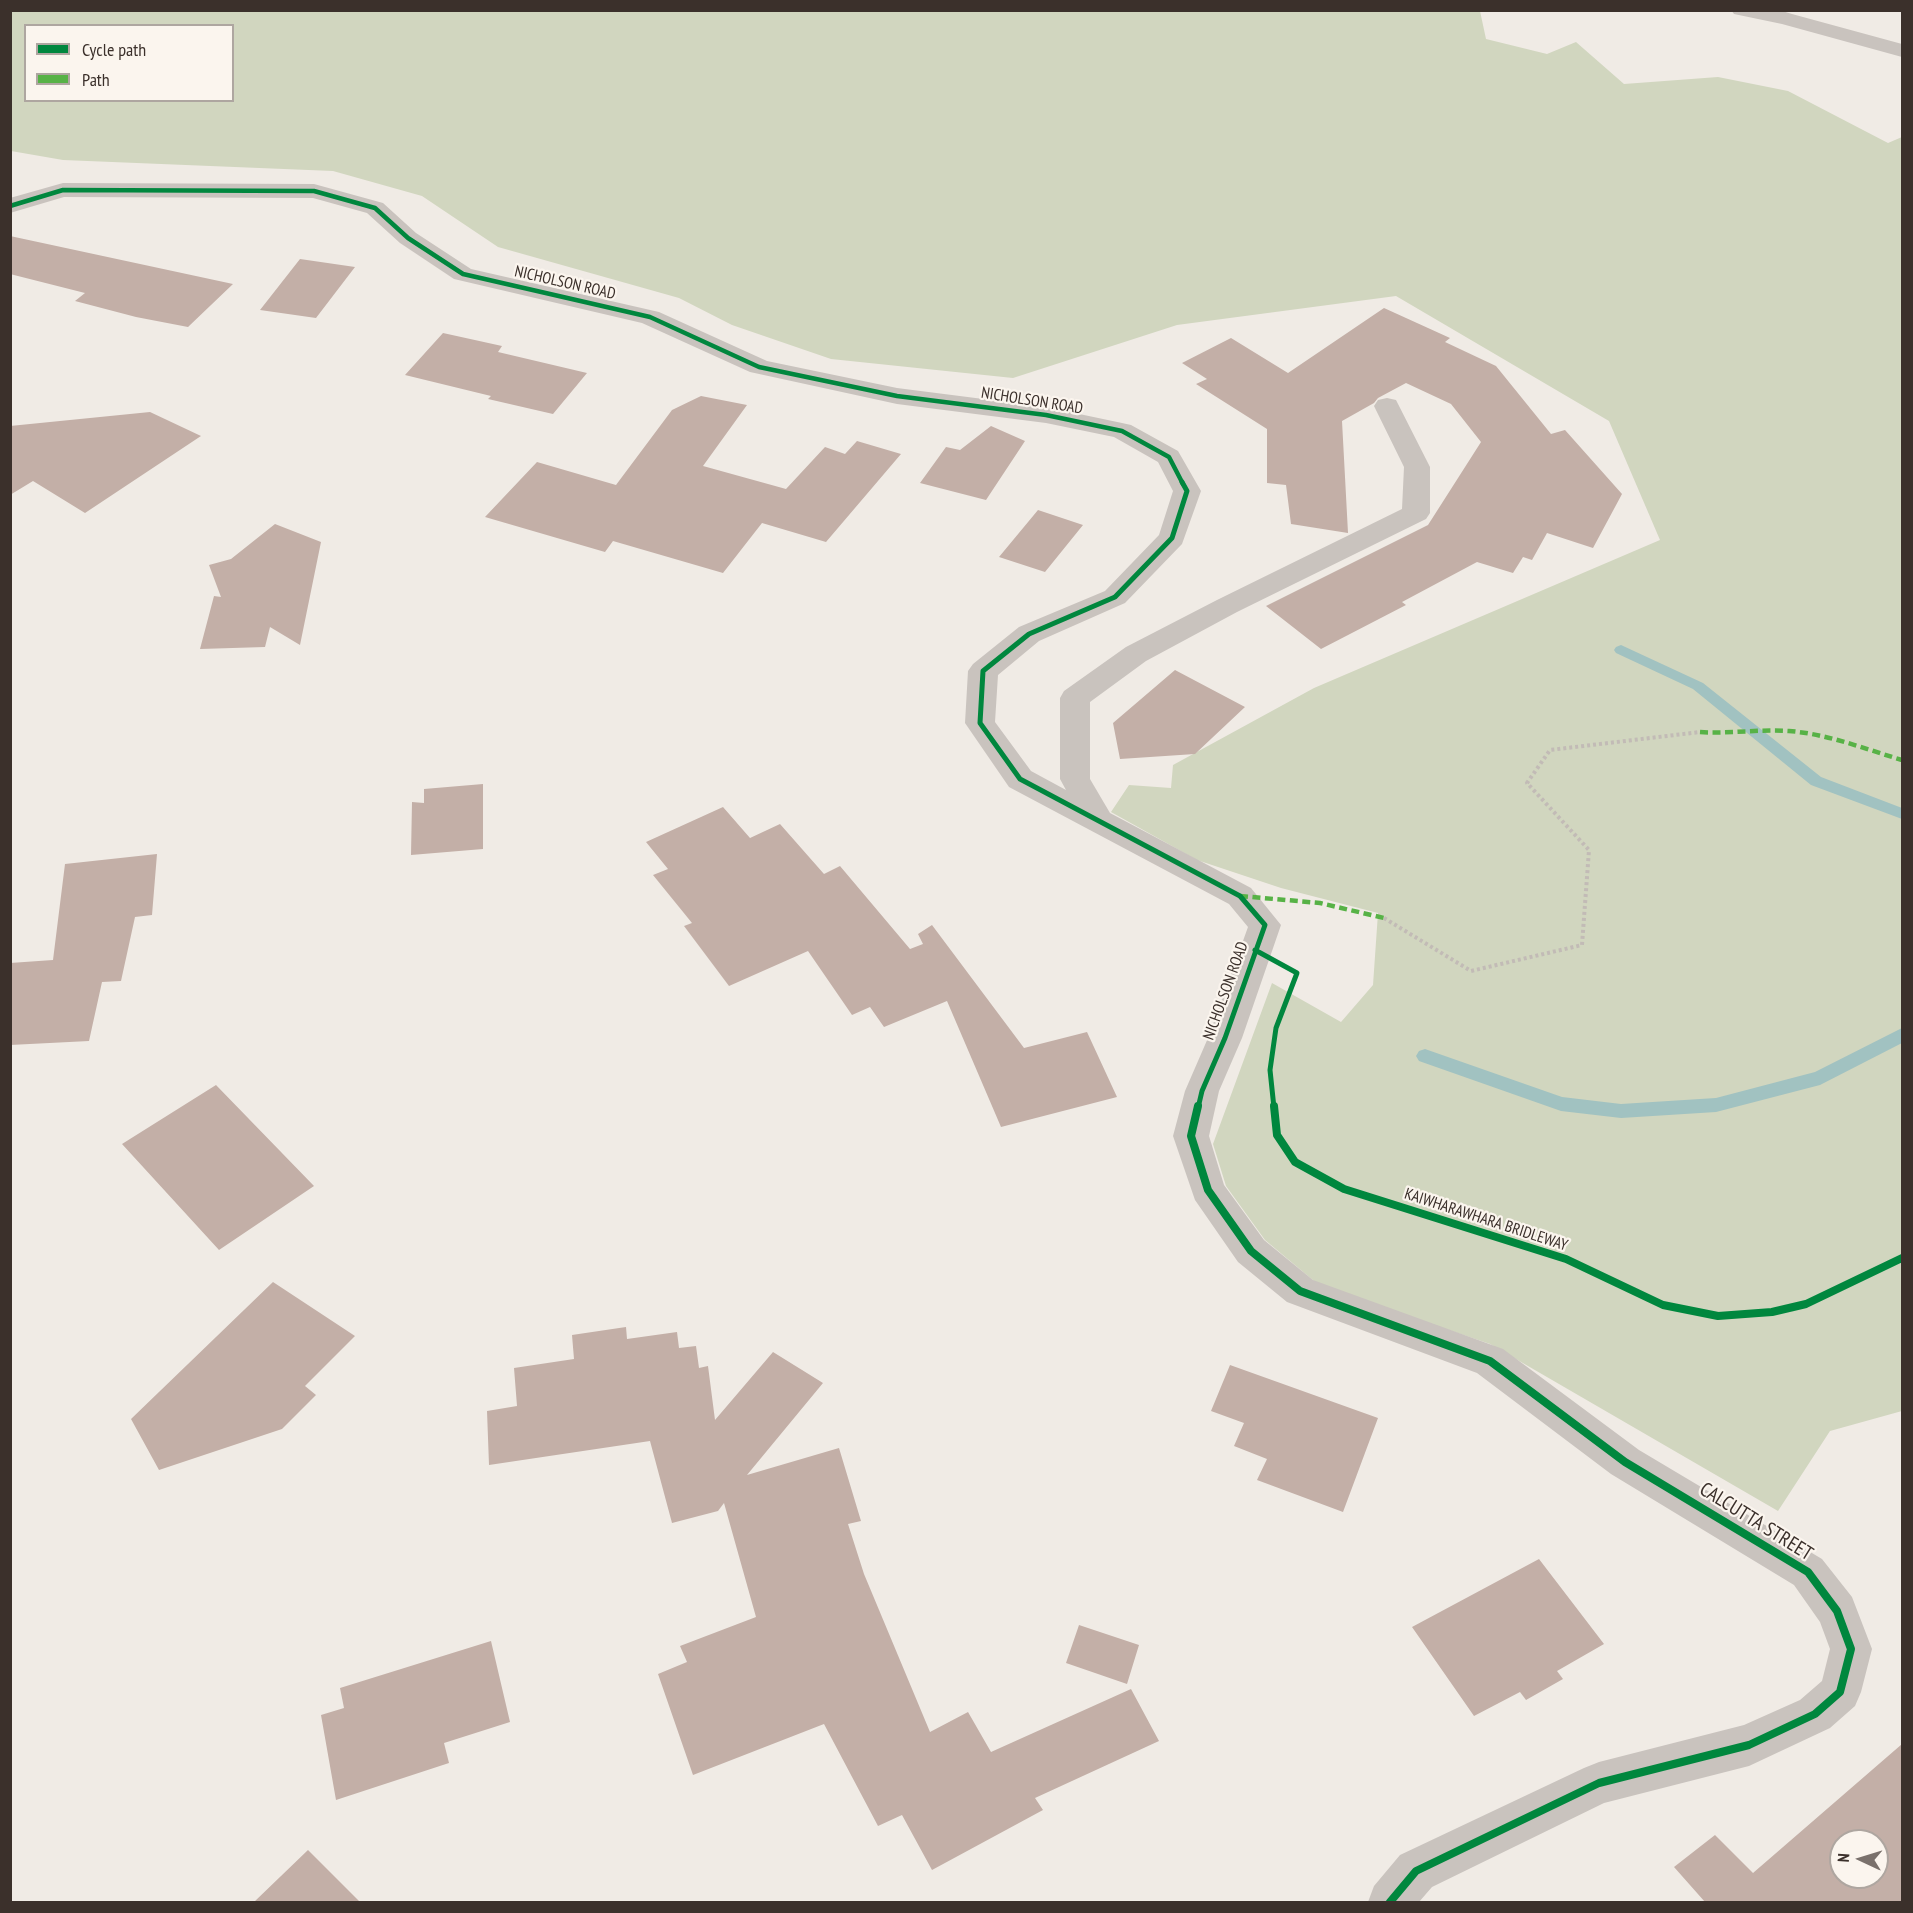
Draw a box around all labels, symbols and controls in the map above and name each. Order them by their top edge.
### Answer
legend [24,24,234,102]
text: Cycle path [82,38,146,61]
text: Path [82,68,110,91]
street label: NICHOLSON ROAD [513,262,617,304]
street label: NICHOLSON ROAD [980,383,1084,419]
street label: NICHOLSON ROAD [1199,939,1253,1043]
street label: KAIWHARAWHARA BRIDLEWAY [1402,1185,1570,1255]
street label: CALCUTTA STREET [1695,1478,1817,1566]
north arrow [1829,1829,1889,1889]
text: N [1833,1853,1853,1863]

